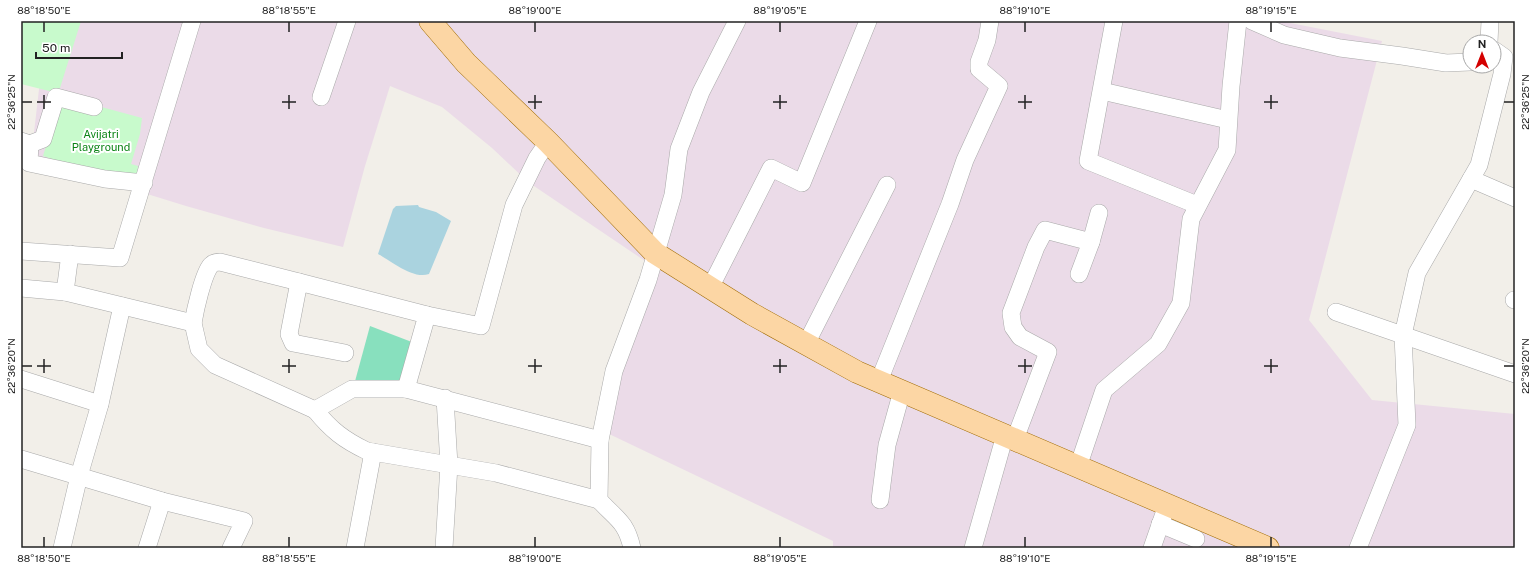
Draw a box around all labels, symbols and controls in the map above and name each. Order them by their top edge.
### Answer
text: 88°18'50"E [17,4,71,16]
text: 88°18'55"E [262,4,316,16]
text: 88°19'00"E [509,4,561,16]
text: 88°19'05"E [753,4,807,16]
text: 88°19'10"E [1000,4,1050,16]
text: 88°19'15"E [1245,4,1297,16]
scale bar [36,34,122,60]
north arrow [1462,34,1502,74]
text: N [1478,38,1486,50]
text: 50 m [42,41,70,55]
text: 22°36'25"N [5,74,17,130]
text: 22°36'25"N [1519,74,1531,130]
park label: Avijatri Playground [72,128,130,153]
text: 22°36'20"N [5,338,17,394]
text: 22°36'20"N [1519,338,1531,394]
text: 88°18'50"E [17,552,71,564]
text: 88°18'55"E [262,552,316,564]
text: 88°19'00"E [509,552,561,564]
text: 88°19'05"E [753,552,807,564]
text: 88°19'10"E [1000,552,1050,564]
text: 88°19'15"E [1245,552,1297,564]

